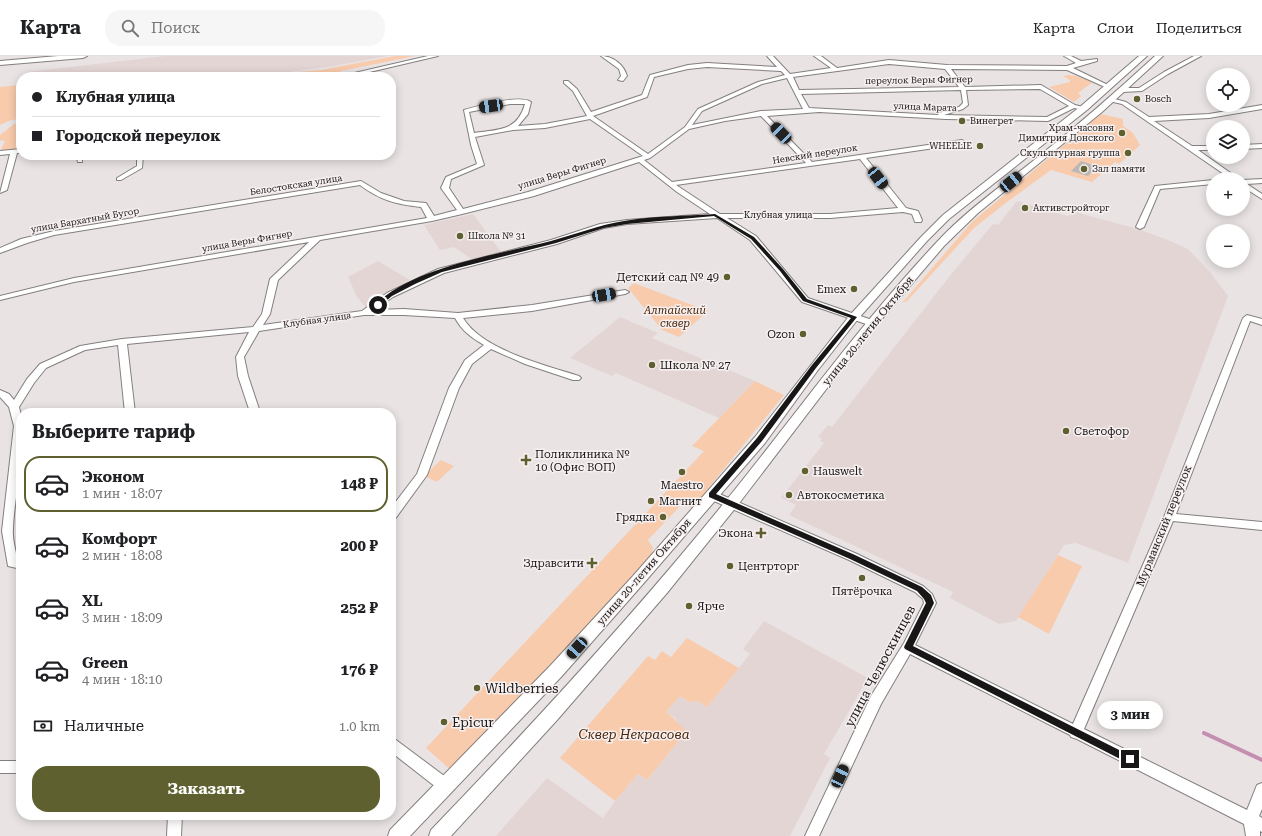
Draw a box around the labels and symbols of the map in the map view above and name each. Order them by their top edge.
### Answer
street label: переулок Веры Фигнер [865,74,973,86]
marker: Bosch [1132,94,1142,104]
place label: Bosch [1145,94,1172,104]
car [478,98,504,114]
street label: улица Марата [893,101,957,113]
marker: Винегрет [957,116,967,126]
place label: Винегрет [970,116,1013,126]
car [768,120,794,146]
place label: Храм-часовня Димитрия Донского [1018,123,1114,143]
marker: Храм-часовня Димитрия Донского [1117,128,1127,138]
place label: WHEELIE [929,141,972,151]
marker: WHEELIE [975,141,985,151]
street label: Невский переулок [772,142,859,166]
place label: Скульптурная группа [1020,148,1120,158]
marker: Скульптурная группа [1123,148,1133,158]
street label: улица Веры Фигнер [517,155,607,191]
marker: Зал памяти [1079,164,1089,174]
place label: Зал памяти [1092,164,1145,174]
car [866,165,890,191]
car [998,170,1024,194]
street label: Белостокская улица [249,173,343,197]
marker: Активстройторг [1020,203,1030,213]
place label: Активстройторг [1033,203,1110,213]
street label: улица Бархатный Бугор [30,206,140,234]
street label: Клубная улица [744,210,812,220]
street label: улица Веры Фигнер [201,228,293,254]
marker: Школа № 31 [455,231,465,241]
place label: Школа № 31 [468,231,526,241]
place label: Детский сад № 49 [617,271,719,284]
marker: Детский сад № 49 [722,272,732,282]
street label: улица 20-летия Октября [820,274,916,388]
place label: Emex [817,283,847,296]
marker: Emex [849,284,859,294]
car [591,287,617,303]
route start [369,296,387,314]
park label: Алтайский сквер [643,304,706,330]
street label: Клубная улица [282,310,352,330]
place label: Ozon [767,328,795,341]
marker: Ozon [798,329,808,339]
place label: Школа № 27 [660,359,731,372]
marker: Школа № 27 [647,360,657,370]
place label: Светофор [1074,425,1129,438]
marker: Светофор [1061,426,1071,436]
place label: Поликлиника № 10 (Офис ВОП) [535,448,630,474]
marker: Поликлиника № 10 (Офис ВОП) [520,454,532,466]
street label: Мурманский переулок [1134,463,1194,589]
place label: Hauswelt [813,465,862,478]
marker: Hauswelt [800,466,810,476]
marker: Maestro [677,467,687,477]
place label: Maestro [661,479,704,492]
place label: Автокосметика [797,489,884,502]
marker: Автокосметика [784,490,794,500]
place label: Магнит [659,495,702,508]
marker: Магнит [646,496,656,506]
place label: Грядка [616,511,655,524]
marker: Грядка [658,512,668,522]
street label: улица 20-летия Октября [594,516,694,628]
place label: Экона [718,527,753,540]
marker: Экона [756,528,766,538]
place label: Здравсити [523,557,584,570]
marker: Здравсити [587,558,597,568]
place label: Центрторг [738,560,800,573]
marker: Центрторг [725,561,735,571]
marker: Пятёрочка [857,573,867,583]
place label: Пятёрочка [832,585,892,598]
place label: Ярче [697,600,724,613]
marker: Ярче [684,601,694,611]
street label: улица Челюскинцев [842,603,918,729]
car [565,635,589,661]
place label: Wildberries [485,681,558,696]
marker: Wildberries [472,683,482,693]
callout: 3 мин [1097,701,1163,729]
place label: Epicur [452,715,494,730]
marker: Epicur [439,717,449,727]
park label: Сквер Некрасова [578,727,690,742]
route end [1121,750,1139,768]
car [829,763,851,789]

